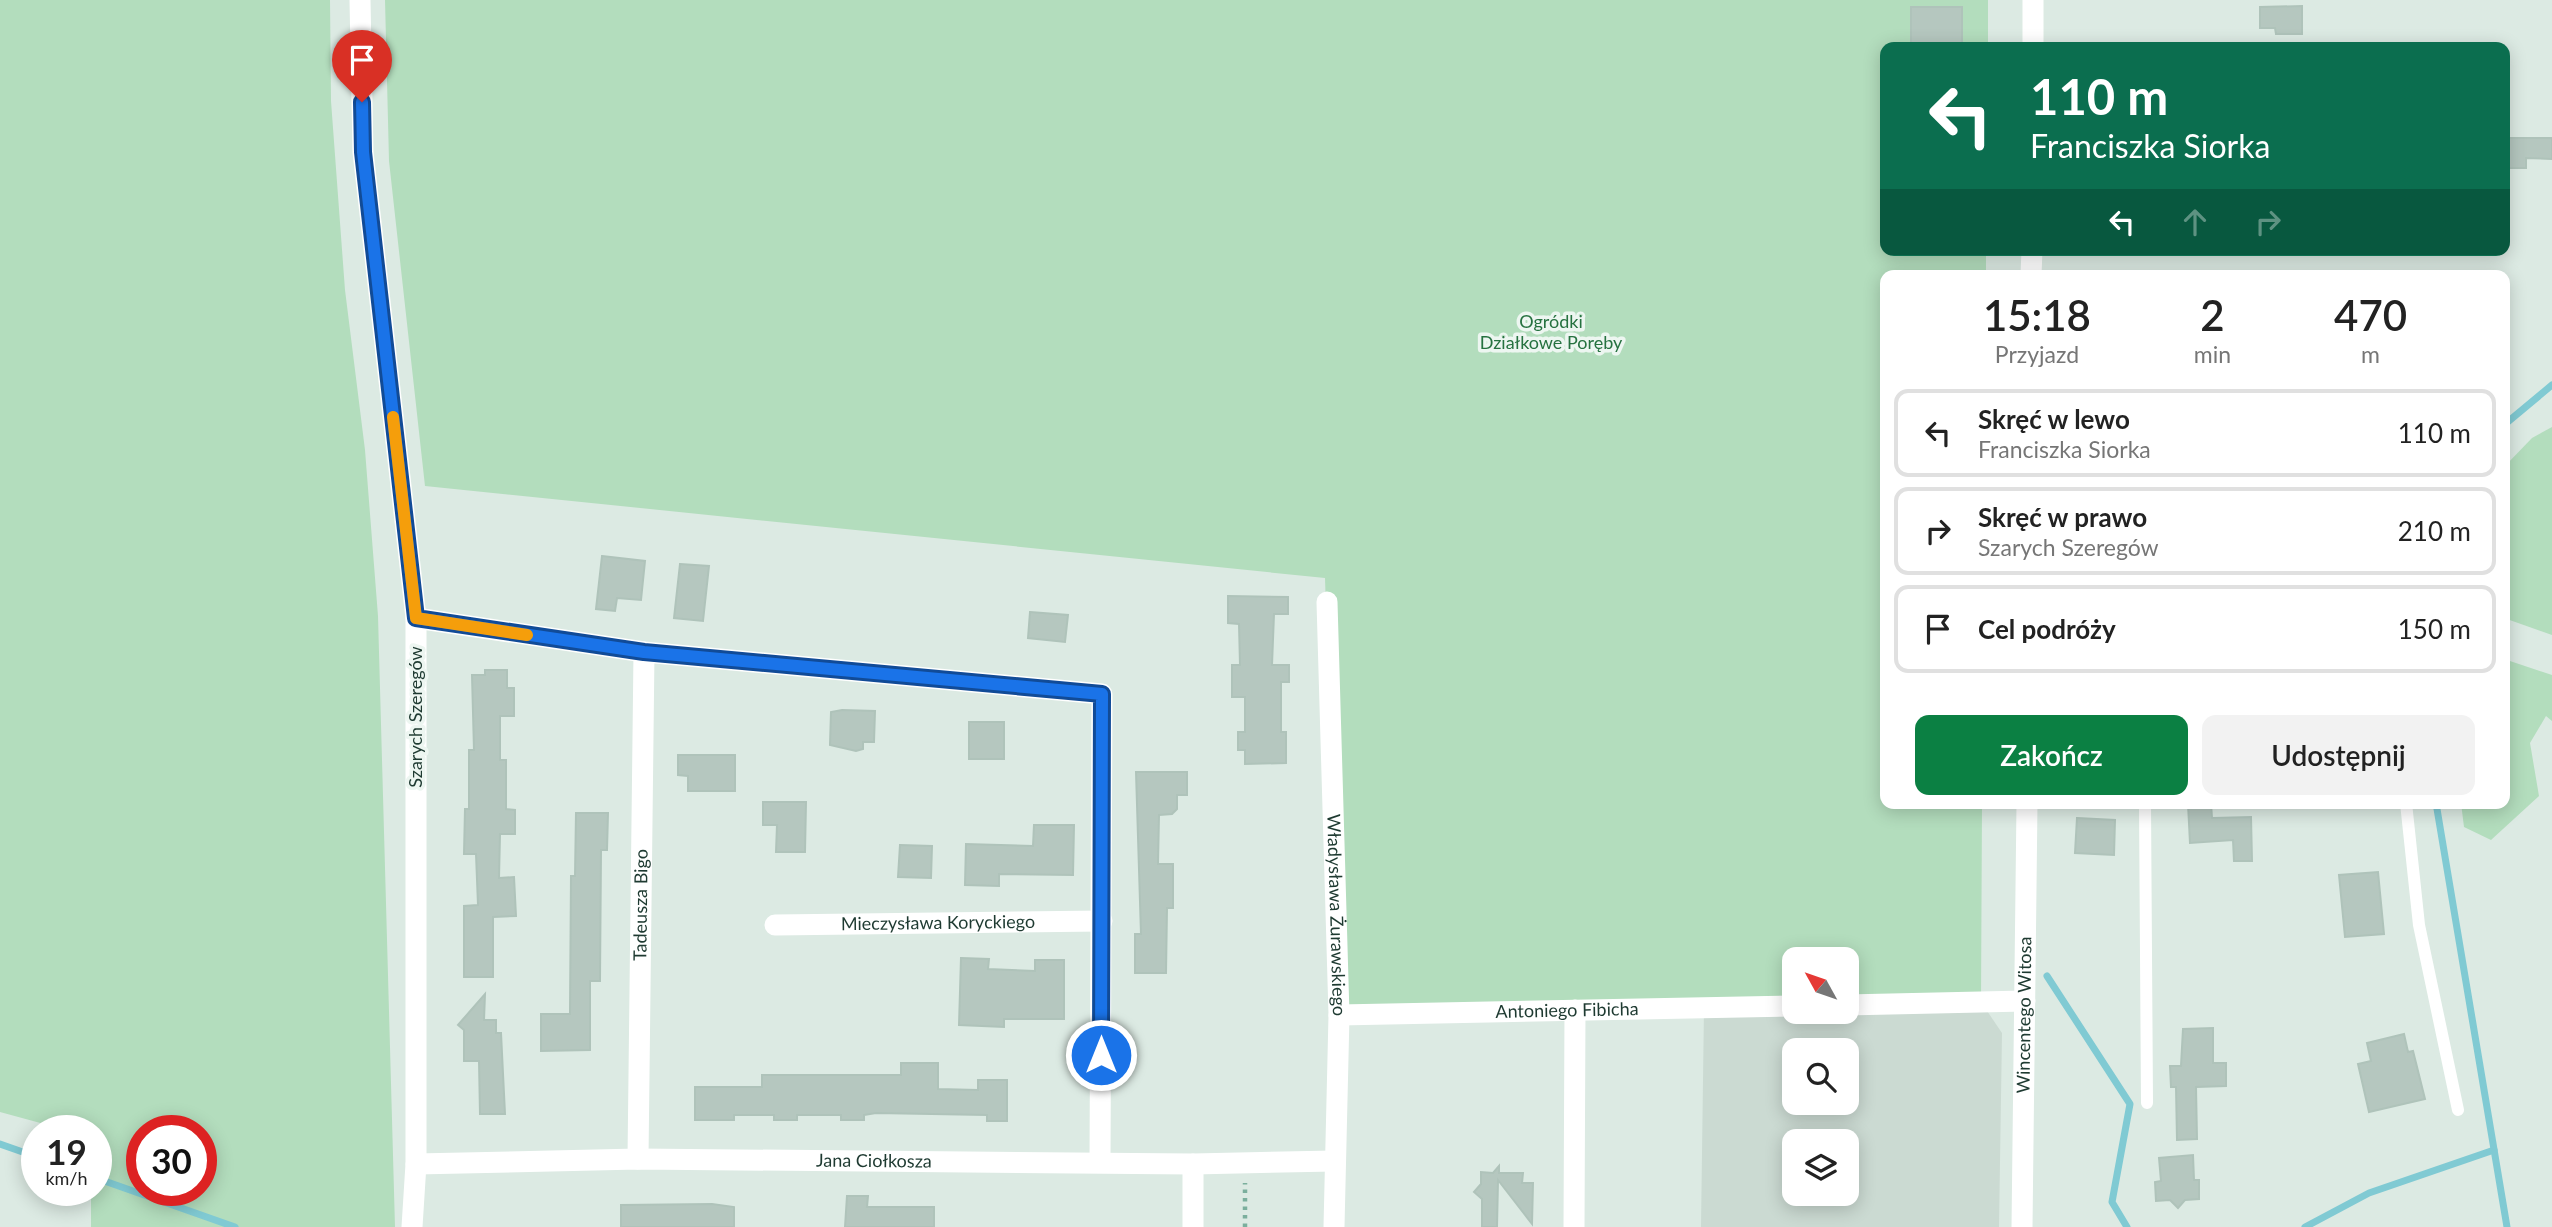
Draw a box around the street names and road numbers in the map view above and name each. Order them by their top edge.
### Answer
street label: Szarych Szeregów [404,646,426,788]
street label: Władysława Żurawskiego [1323,813,1351,1016]
street label: Tadeusza Bigo [628,849,652,961]
street label: Mieczysława Koryckiego [841,910,1035,934]
street label: Wincentego Witosa [2012,936,2035,1094]
street label: Antoniego Fibicha [1495,997,1639,1022]
street label: Jana Ciołkosza [816,1149,932,1172]

